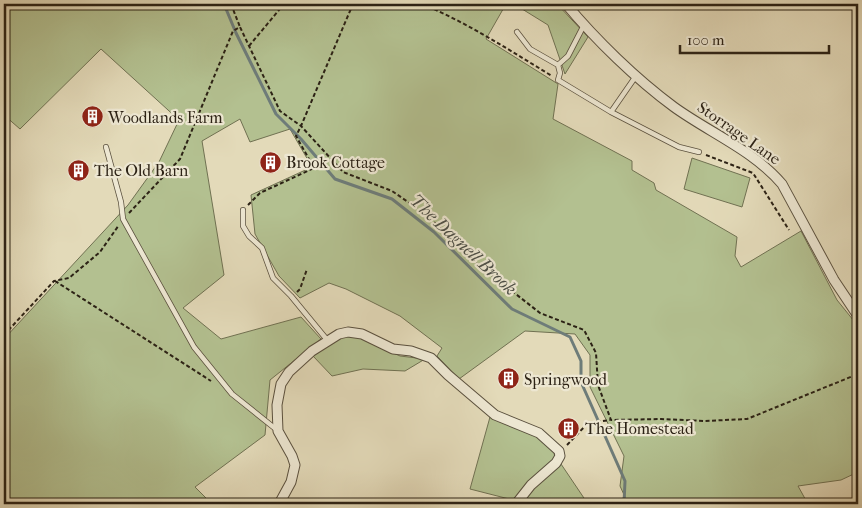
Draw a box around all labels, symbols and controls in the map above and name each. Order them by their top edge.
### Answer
scale bar [680,22,828,54]
text: 100 m [687,31,725,49]
street label: Storrage Lane [694,97,784,169]
building icon: Woodlands Farm [80,105,104,129]
place label: Woodlands Farm [107,108,223,127]
building icon: Brook Cottage [258,150,282,174]
place label: Brook Cottage [286,153,385,172]
building icon: The Old Barn [66,158,90,182]
place label: The Old Barn [94,161,189,180]
water label: The Dagnell Brook [405,190,521,300]
building icon: Springwood [496,367,520,391]
place label: Springwood [524,370,607,389]
building icon: The Homestead [557,416,581,440]
place label: The Homestead [585,419,694,438]

